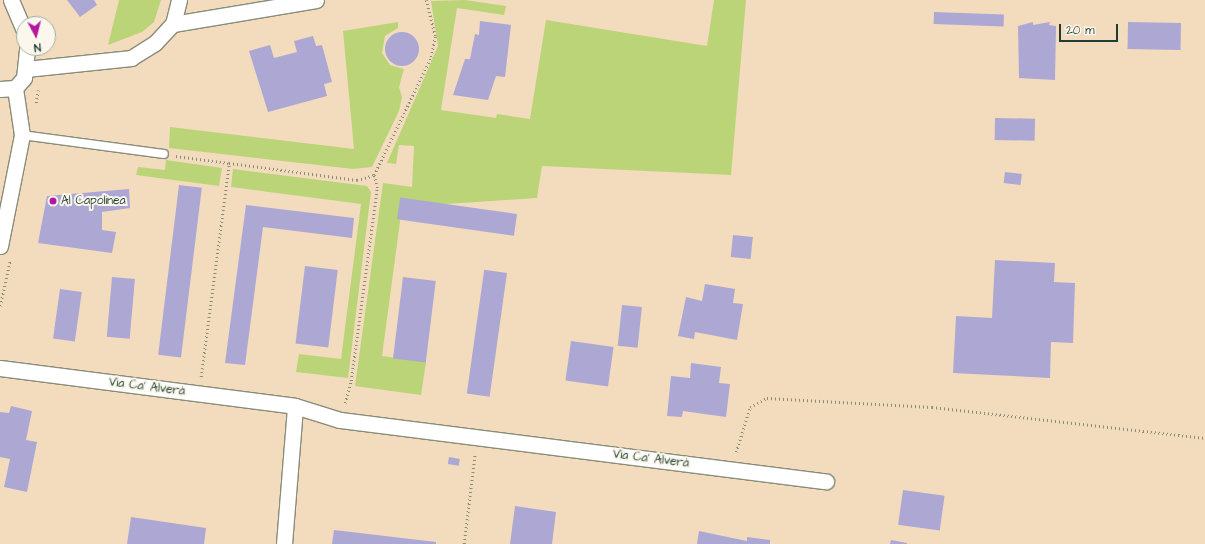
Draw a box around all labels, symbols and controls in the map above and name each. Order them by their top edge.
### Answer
north arrow [16,16,56,56]
scale bar [1061,16,1120,42]
text: 20 m [1066,22,1095,39]
text: N [33,40,42,55]
place label: Al Capolinea [61,194,126,208]
marker: Al Capolinea [48,196,58,206]
street label: Via Ca' Alverà [108,375,186,399]
street label: Via Ca' Alverà [612,447,690,471]

